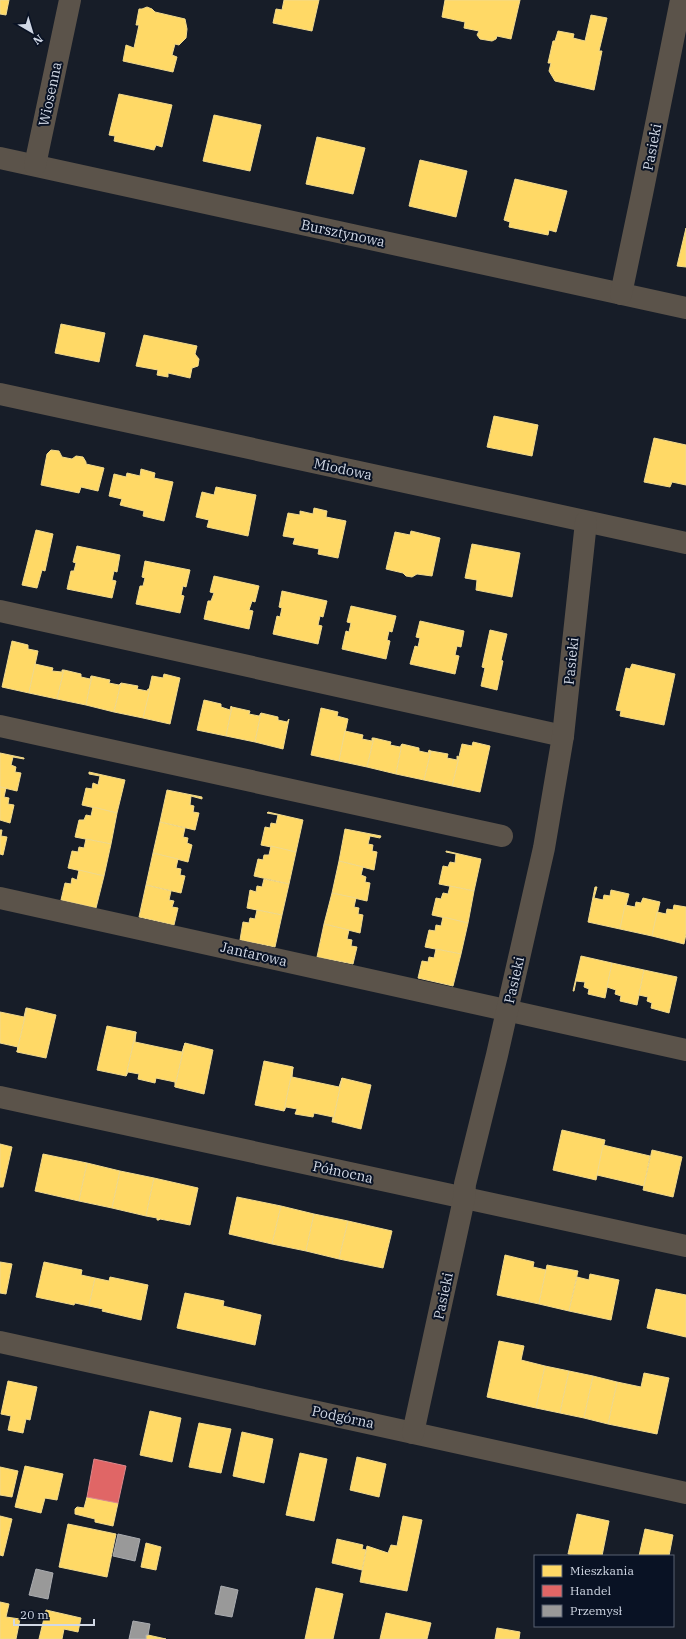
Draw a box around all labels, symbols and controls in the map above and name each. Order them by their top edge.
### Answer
north arrow [12,12,52,52]
text: N [30,32,46,48]
street label: Wiosenna [34,60,66,128]
street label: Pasieki [639,122,665,172]
street label: Bursztynowa [299,215,387,251]
street label: Miodowa [312,454,374,484]
street label: Pasieki [560,636,582,686]
street label: Jantarowa [219,938,289,970]
street label: Pasieki [500,955,528,1005]
street label: Północna [311,1157,375,1187]
street label: Pasieki [429,1271,457,1321]
street label: Podgórna [310,1402,376,1432]
legend [534,1555,674,1627]
text: Mieszkania [570,1563,634,1578]
text: Handel [570,1583,611,1598]
scale bar [14,1601,94,1627]
text: Przemysł [570,1603,623,1618]
text: 20 m [20,1607,49,1622]

